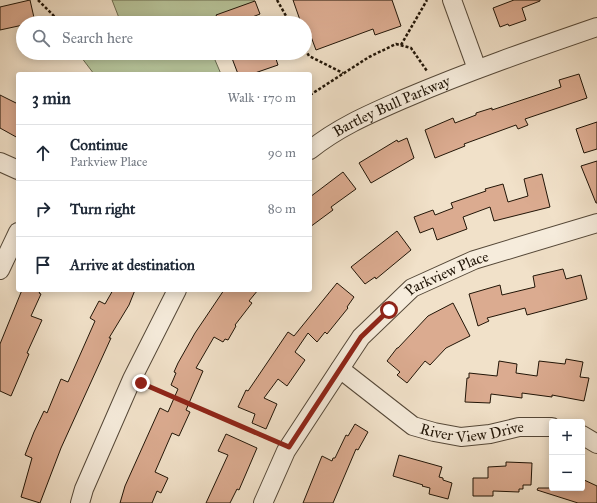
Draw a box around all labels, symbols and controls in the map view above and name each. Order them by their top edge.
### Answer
search box [16,16,312,60]
icon: search [30,27,52,49]
text: Search here [62,29,133,47]
street label: Bartley Bull Parkway [330,71,454,141]
text: 3 min [32,88,71,109]
text: Walk · 170 m [227,90,296,106]
text: Continue [70,136,128,154]
icon: ahead [32,142,54,164]
text: 90 m [268,145,296,161]
text: Parkview Place [70,154,147,170]
icon: right [32,198,54,220]
text: Turn right [70,200,135,218]
text: 80 m [268,201,296,217]
street label: Parkview Place [401,247,491,299]
icon: arrive [32,254,54,276]
text: Arrive at destination [70,256,195,274]
route start [380,301,398,319]
route end [132,374,150,392]
street label: River View Drive [418,418,524,447]
map controls [549,419,585,491]
button: + [549,419,585,455]
button: − [549,455,585,491]

